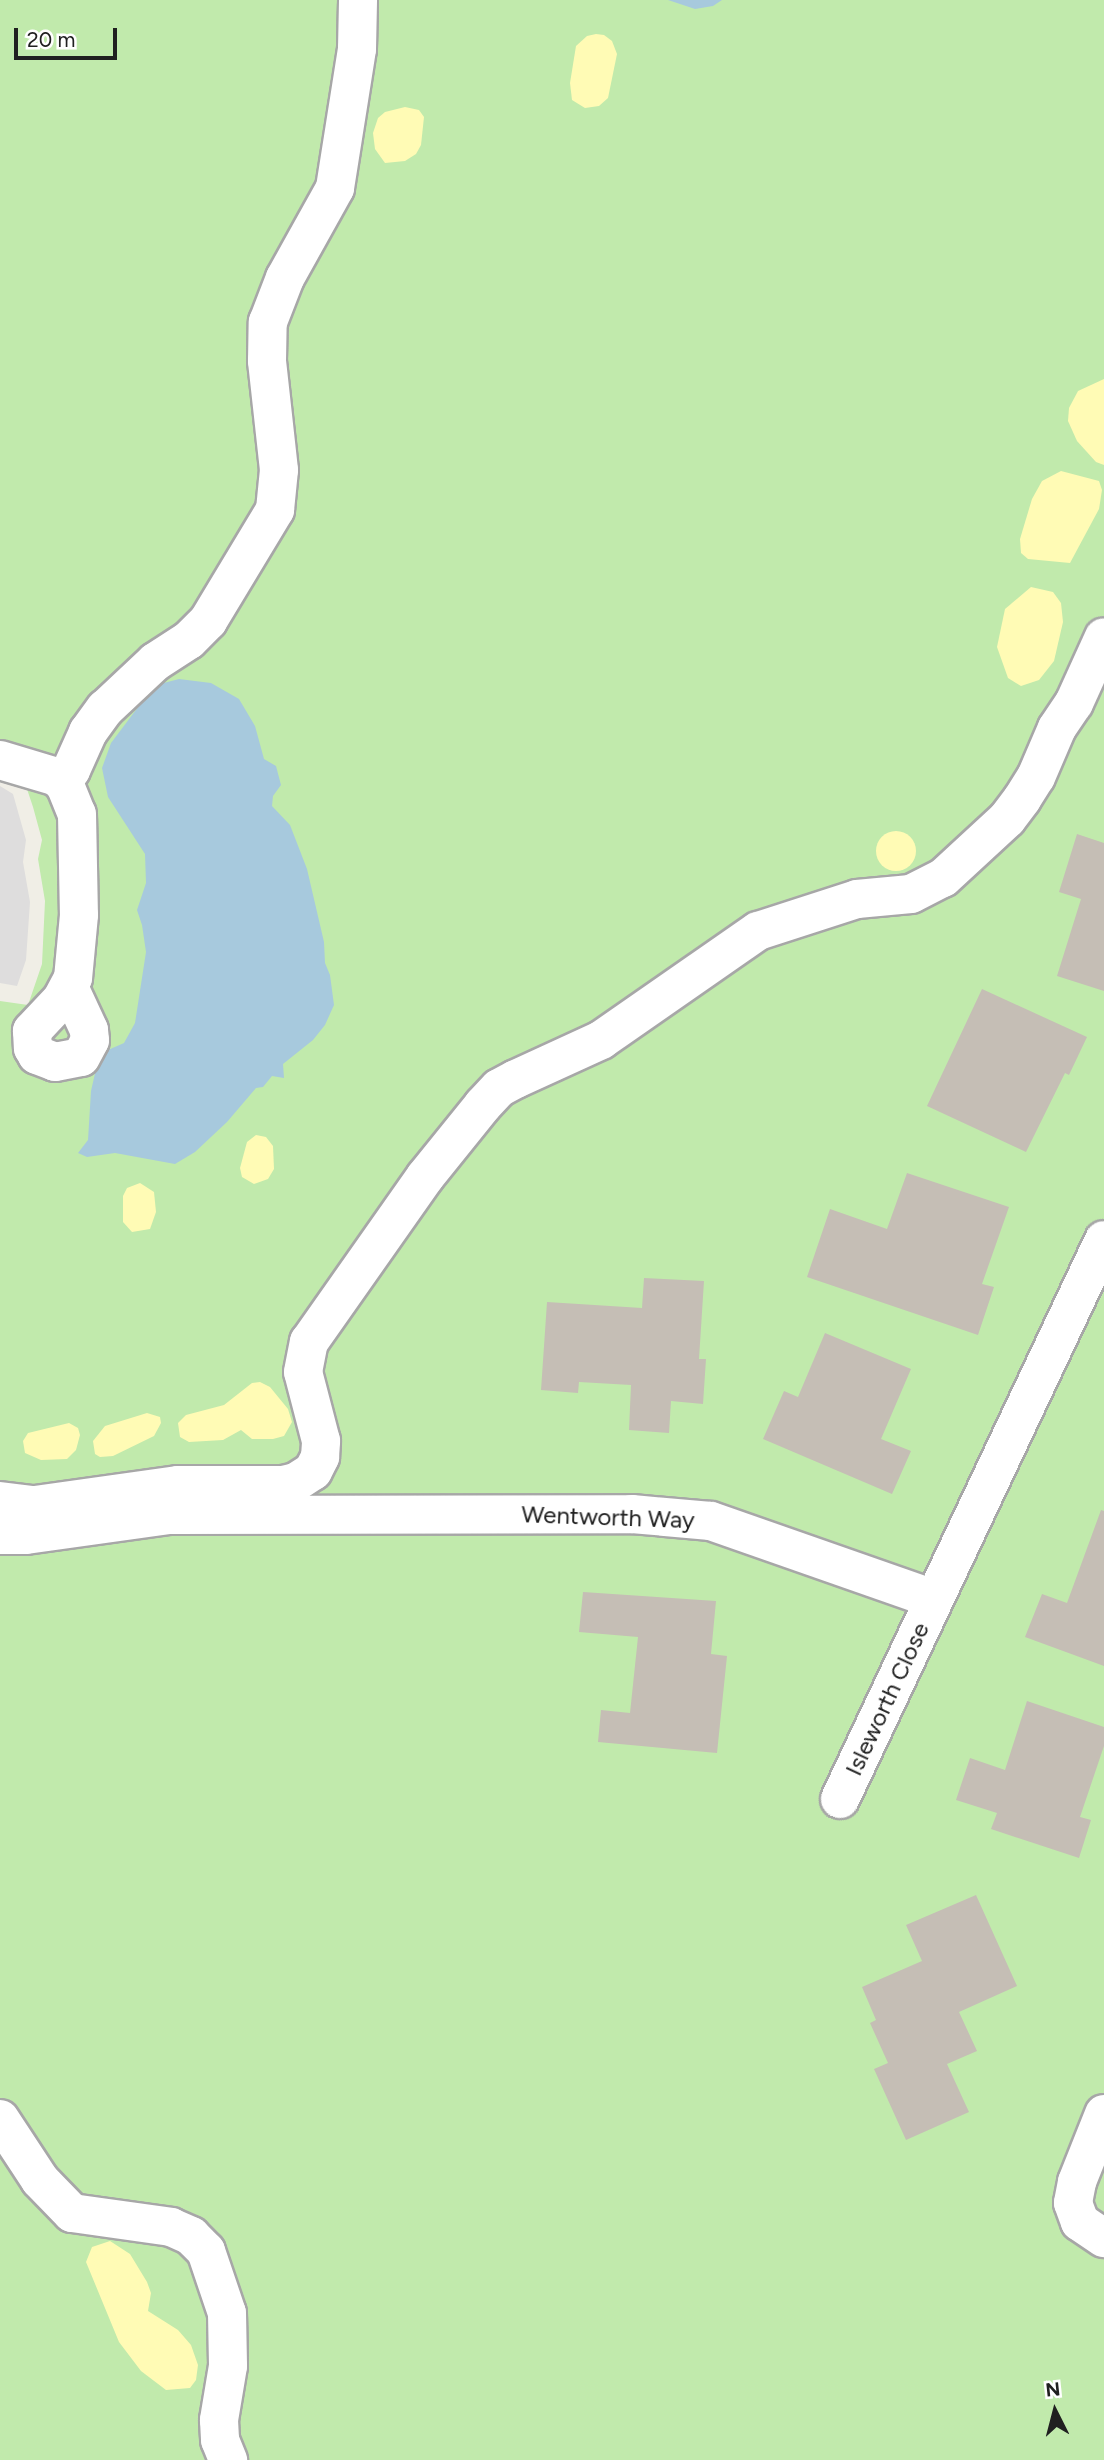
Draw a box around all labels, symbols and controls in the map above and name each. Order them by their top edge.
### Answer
scale bar [18,14,121,58]
text: 20 m [27,27,75,52]
street label: Wentworth Way [521,1500,695,1534]
street label: Isleworth Close [839,1618,935,1780]
north arrow [1020,2376,1090,2446]
text: N [1044,2377,1061,2402]

